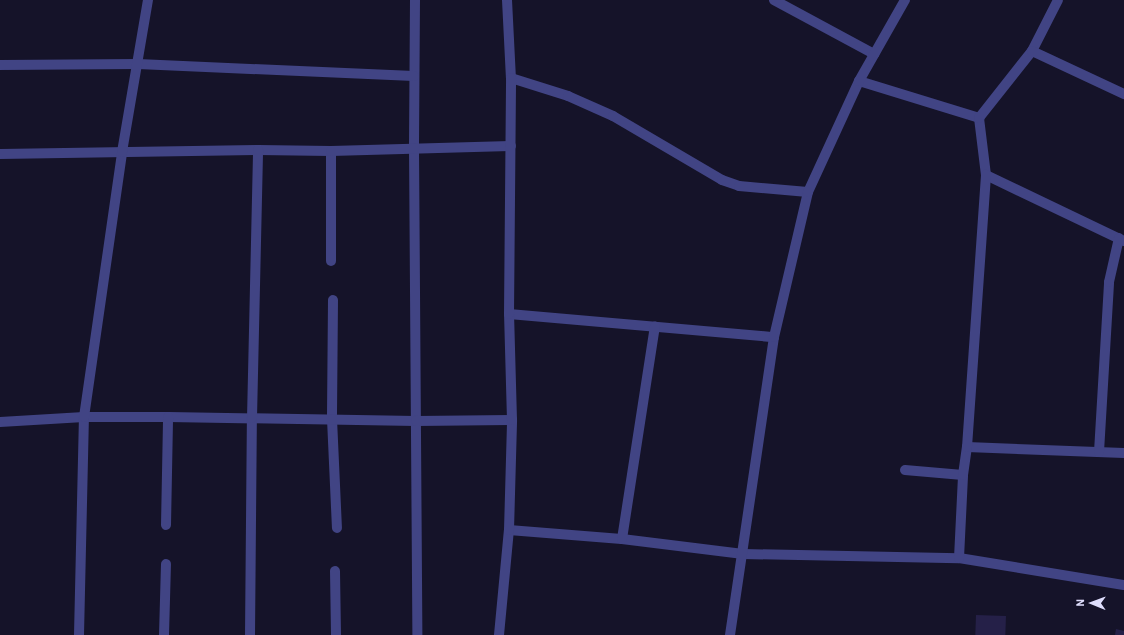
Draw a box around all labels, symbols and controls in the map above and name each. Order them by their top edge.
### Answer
north arrow [1072,583,1112,623]
text: N [1073,599,1086,607]

